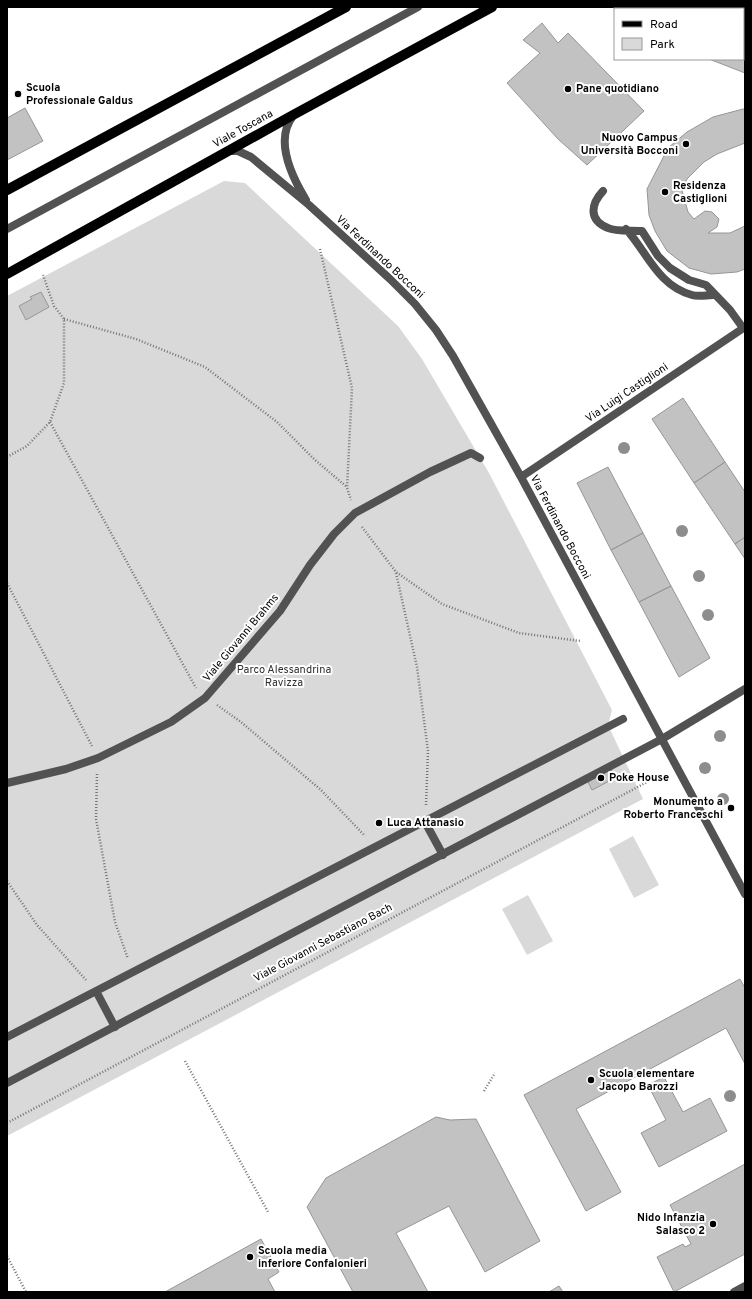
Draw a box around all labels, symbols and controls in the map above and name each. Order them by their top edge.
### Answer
legend [614,8,744,60]
text: Road [650,17,678,33]
text: Park [650,37,675,53]
place label: Scuola Professionale Galdus [26,81,133,108]
place label: Pane quotidiano [576,82,659,96]
marker: Pane quotidiano [563,84,573,94]
marker: Scuola Professionale Galdus [13,89,23,99]
street label: Viale Toscana [210,107,276,151]
place label: Nuovo Campus Università Bocconi [581,131,678,158]
marker: Nuovo Campus Università Bocconi [681,139,691,149]
place label: Residenza Castiglioni [673,179,727,206]
marker: Residenza Castiglioni [660,187,670,197]
street label: Via Ferdinando Bocconi [333,212,427,302]
street label: Via Luigi Castiglioni [583,360,671,426]
street label: Via Ferdinando Bocconi [527,473,593,581]
street label: Viale Giovanni Brahms [200,591,282,685]
park label: Parco Alessandrina Ravizza [237,663,331,690]
place label: Poke House [609,771,669,785]
marker: Poke House [596,773,606,783]
place label: Monumento a Roberto Franceschi [624,795,723,822]
marker: Monumento a Roberto Franceschi [726,803,736,813]
place label: Luca Attanasio [387,816,464,830]
marker: Luca Attanasio [374,818,384,828]
street label: Viale Giovanni Sebastiano Bach [251,900,395,986]
place label: Scuola elementare Jacopo Barozzi [599,1067,695,1094]
marker: Scuola elementare Jacopo Barozzi [586,1075,596,1085]
place label: Nido Infanzia Salasco 2 [637,1211,705,1238]
marker: Nido Infanzia Salasco 2 [708,1219,718,1229]
place label: Scuola media inferiore Confalonieri [258,1244,367,1271]
marker: Scuola media inferiore Confalonieri [245,1252,255,1262]

